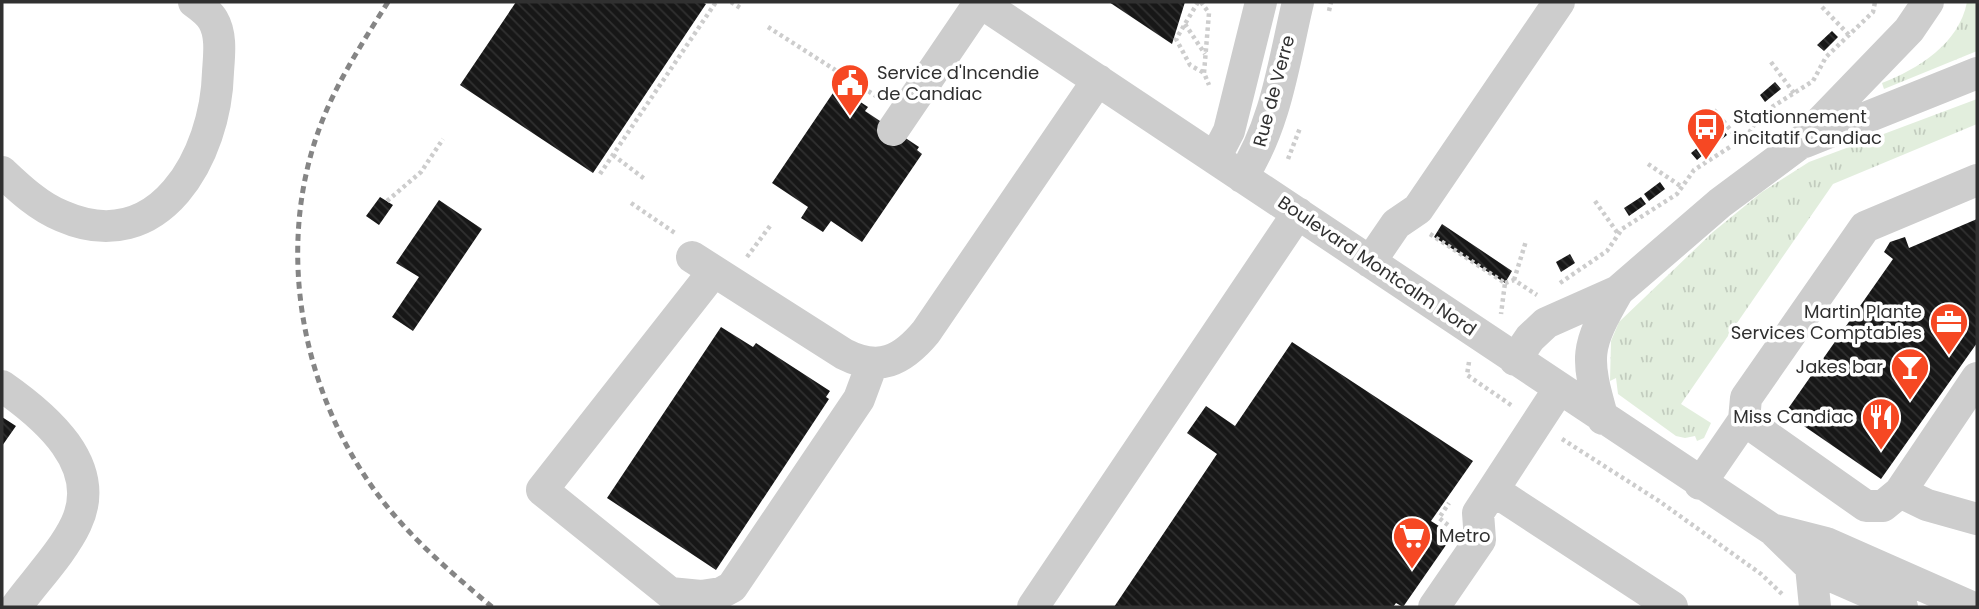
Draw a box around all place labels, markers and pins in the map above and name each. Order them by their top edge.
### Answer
place label: Service d'Incendie de Candiac [877,60,1039,106]
public building icon: Service d'Incendie de Candiac [829,62,871,117]
place label: Stationnement incitatif Candiac [1733,104,1882,150]
bus stop icon: Stationnement incitatif Candiac [1685,106,1727,161]
place label: Martin Plante Services Comptables [1731,299,1922,345]
office icon: Martin Plante Services Comptables [1928,301,1970,356]
bar icon: Jakes bar [1889,346,1931,401]
place label: Jakes bar [1796,354,1883,379]
restaurant icon: Miss Candiac [1860,396,1902,451]
place label: Miss Candiac [1733,404,1854,429]
supermarket icon: Metro [1391,515,1433,570]
place label: Metro [1439,523,1490,548]

